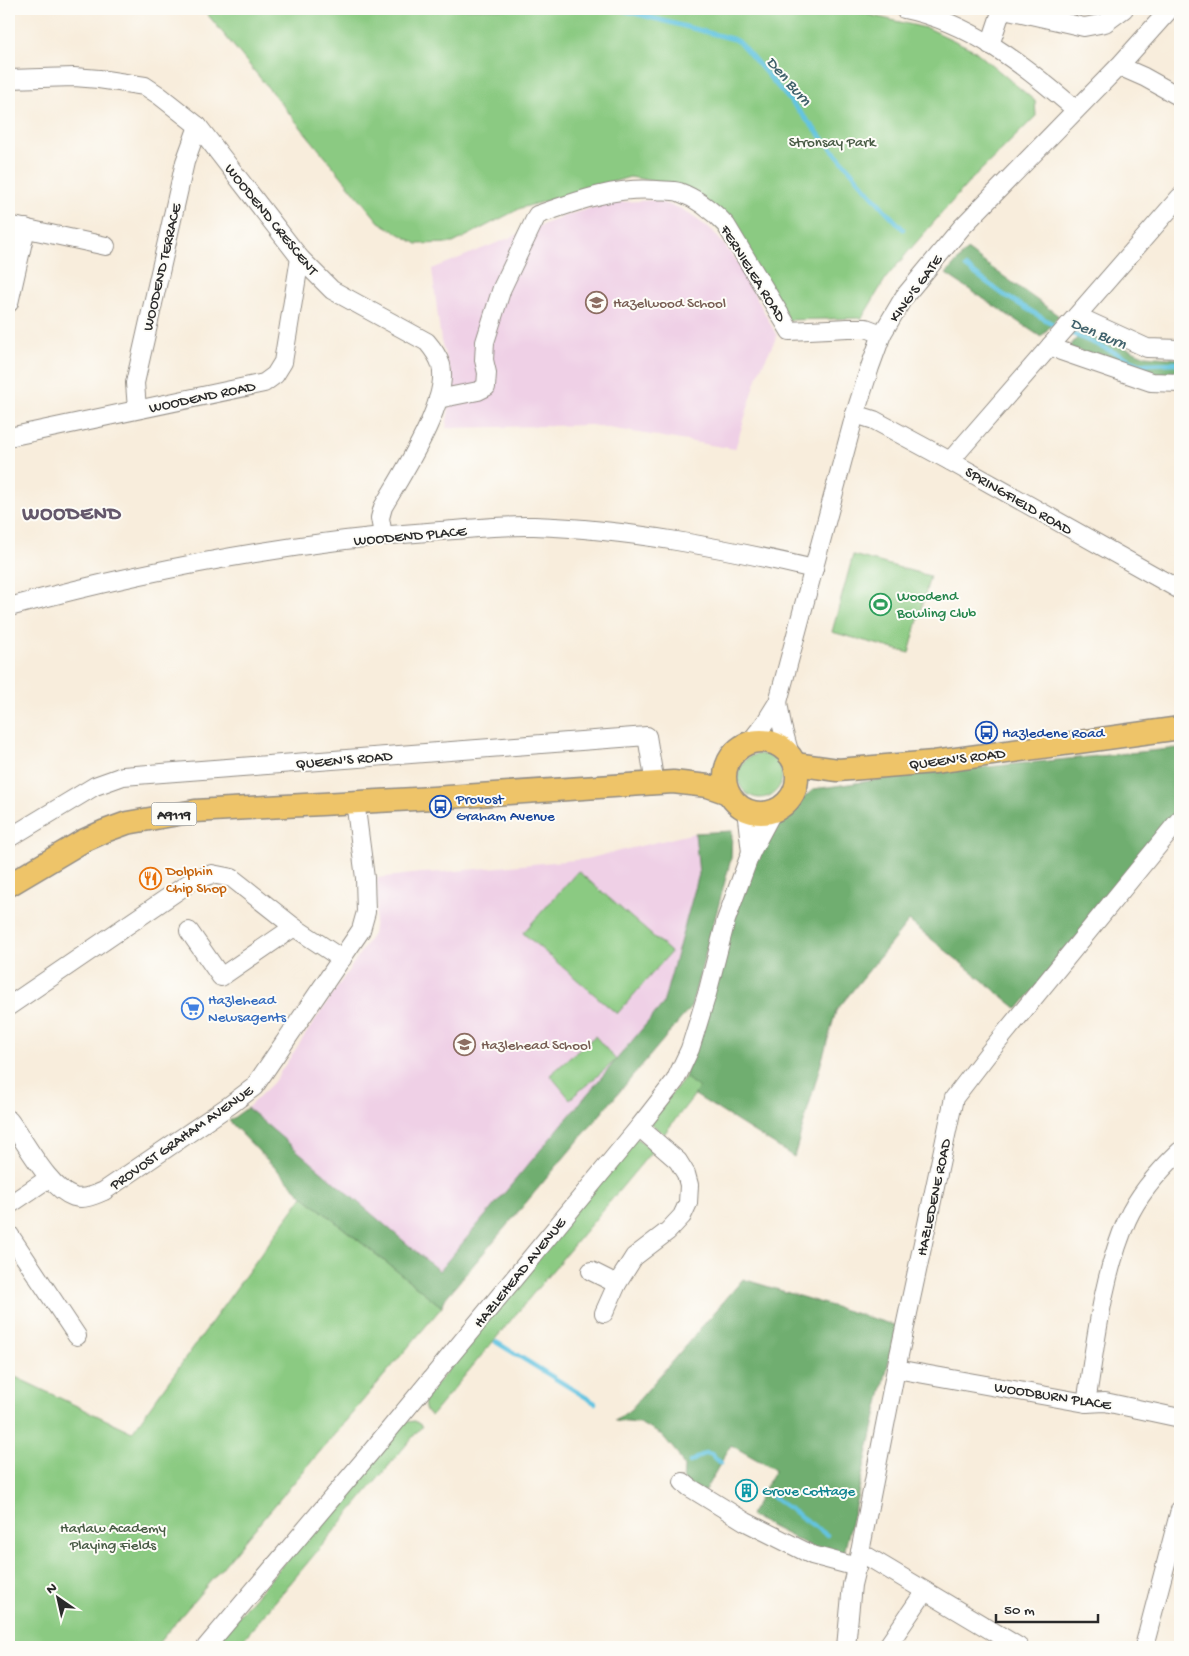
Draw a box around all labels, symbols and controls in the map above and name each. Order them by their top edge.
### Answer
water label: Den Burn [761,54,814,111]
park label: Stronsay Park [789,134,877,152]
street label: WOODEND CRESCENT [220,161,322,281]
street label: WOODEND TERRACE [140,201,187,333]
street label: FERNIELEA ROAD [715,222,789,326]
street label: KING'S GATE [886,251,947,326]
school or university icon: Hazelwood School [585,290,609,314]
place label: Hazelwood School [613,295,726,313]
water label: Den Burn [1067,315,1129,356]
street label: WOODEND ROAD [147,378,258,418]
street label: SPRINGFIELD ROAD [961,464,1075,540]
district label: WOODEND [21,504,122,527]
street label: WOODEND PLACE [353,523,468,551]
place label: Woodend Bowling Club [896,588,976,623]
sports icon: Woodend Bowling Club [869,592,893,616]
bus stop icon: Hazledene Road [974,720,998,744]
place label: Hazledene Road [1002,725,1105,743]
street label: QUEEN'S ROAD [908,745,1007,775]
street label: QUEEN'S ROAD [295,748,394,774]
place label: Provost Graham Avenue [455,791,555,826]
bus stop icon: Provost Graham Avenue [428,795,452,819]
road number: A9119 [152,802,196,826]
place label: Dolphin Chip Shop [165,863,227,898]
restaurant icon: Dolphin Chip Shop [138,867,162,891]
place label: Hazlehead Newsagents [208,992,287,1027]
supermarket icon: Hazlehead Newsagents [180,996,204,1020]
school or university icon: Hazlehead School [453,1032,477,1056]
place label: Hazlehead School [481,1037,591,1055]
street label: PROVOST GRAHAM AVENUE [106,1082,258,1196]
street label: HAZLEDENE ROAD [914,1137,956,1258]
street label: HAZLEHEAD AVENUE [471,1214,571,1332]
street label: WOODBURN PLACE [993,1379,1113,1415]
building icon: Grove Cottage [734,1478,758,1502]
place label: Grove Cottage [762,1483,855,1501]
park label: Harlaw Academy Playing Fields [60,1520,167,1555]
north arrow [32,1574,82,1624]
text: N [44,1580,61,1599]
scale bar [996,1591,1099,1623]
text: 50 m [1004,1602,1035,1620]

